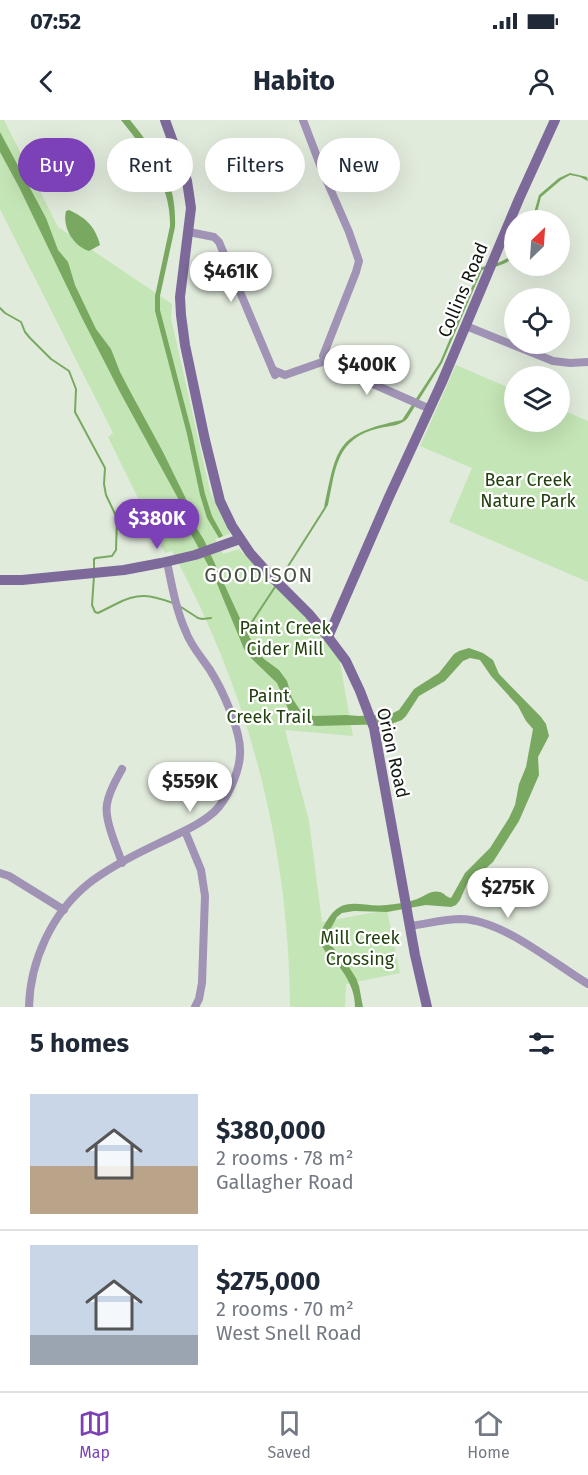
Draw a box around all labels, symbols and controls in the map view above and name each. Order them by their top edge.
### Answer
text: 07:52 [30,8,81,35]
icon: back [30,65,63,98]
text: Habito [253,65,335,97]
icon: person [525,65,558,98]
chip: Buy [18,138,95,192]
chip: Rent [107,138,193,192]
chip: Filters [205,138,305,192]
chip: New [317,138,400,192]
north arrow [504,210,570,276]
map controls [504,210,570,432]
street label: Collins Road [433,239,493,341]
pin: $461K [189,252,273,303]
text: $461K [204,259,258,283]
button: locate [504,288,570,354]
pin: $400K [325,345,409,396]
text: $400K [338,352,396,376]
button: layers [504,366,570,432]
park label: Bear Creek Nature Park [480,469,577,512]
pin: $380K [115,499,199,550]
text: $380K [128,506,186,530]
district label: GOODISON [204,563,314,587]
park label: Paint Creek Cider Mill [239,617,331,660]
park label: Paint Creek Trail [226,685,312,728]
street label: Orion Road [372,706,414,800]
pin: $559K [148,762,232,813]
text: $559K [162,769,218,793]
pin: $275K [466,868,550,919]
text: $275K [481,875,535,899]
park label: Mill Creek Crossing [320,927,401,970]
icon: filters [525,1027,558,1060]
text: 5 homes [30,1028,129,1059]
text: $380,000 [216,1115,326,1146]
icon: home [78,1118,150,1190]
text: 2 rooms · 78 m² [216,1146,353,1170]
text: Gallagher Road [216,1170,354,1194]
text: $275,000 [216,1266,321,1297]
icon: home [78,1269,150,1341]
text: 2 rooms · 70 m² [216,1297,354,1321]
text: West Snell Road [216,1321,362,1345]
tab: Map [78,1407,111,1462]
tab: Saved [268,1407,311,1462]
tab: Home [467,1407,510,1462]

